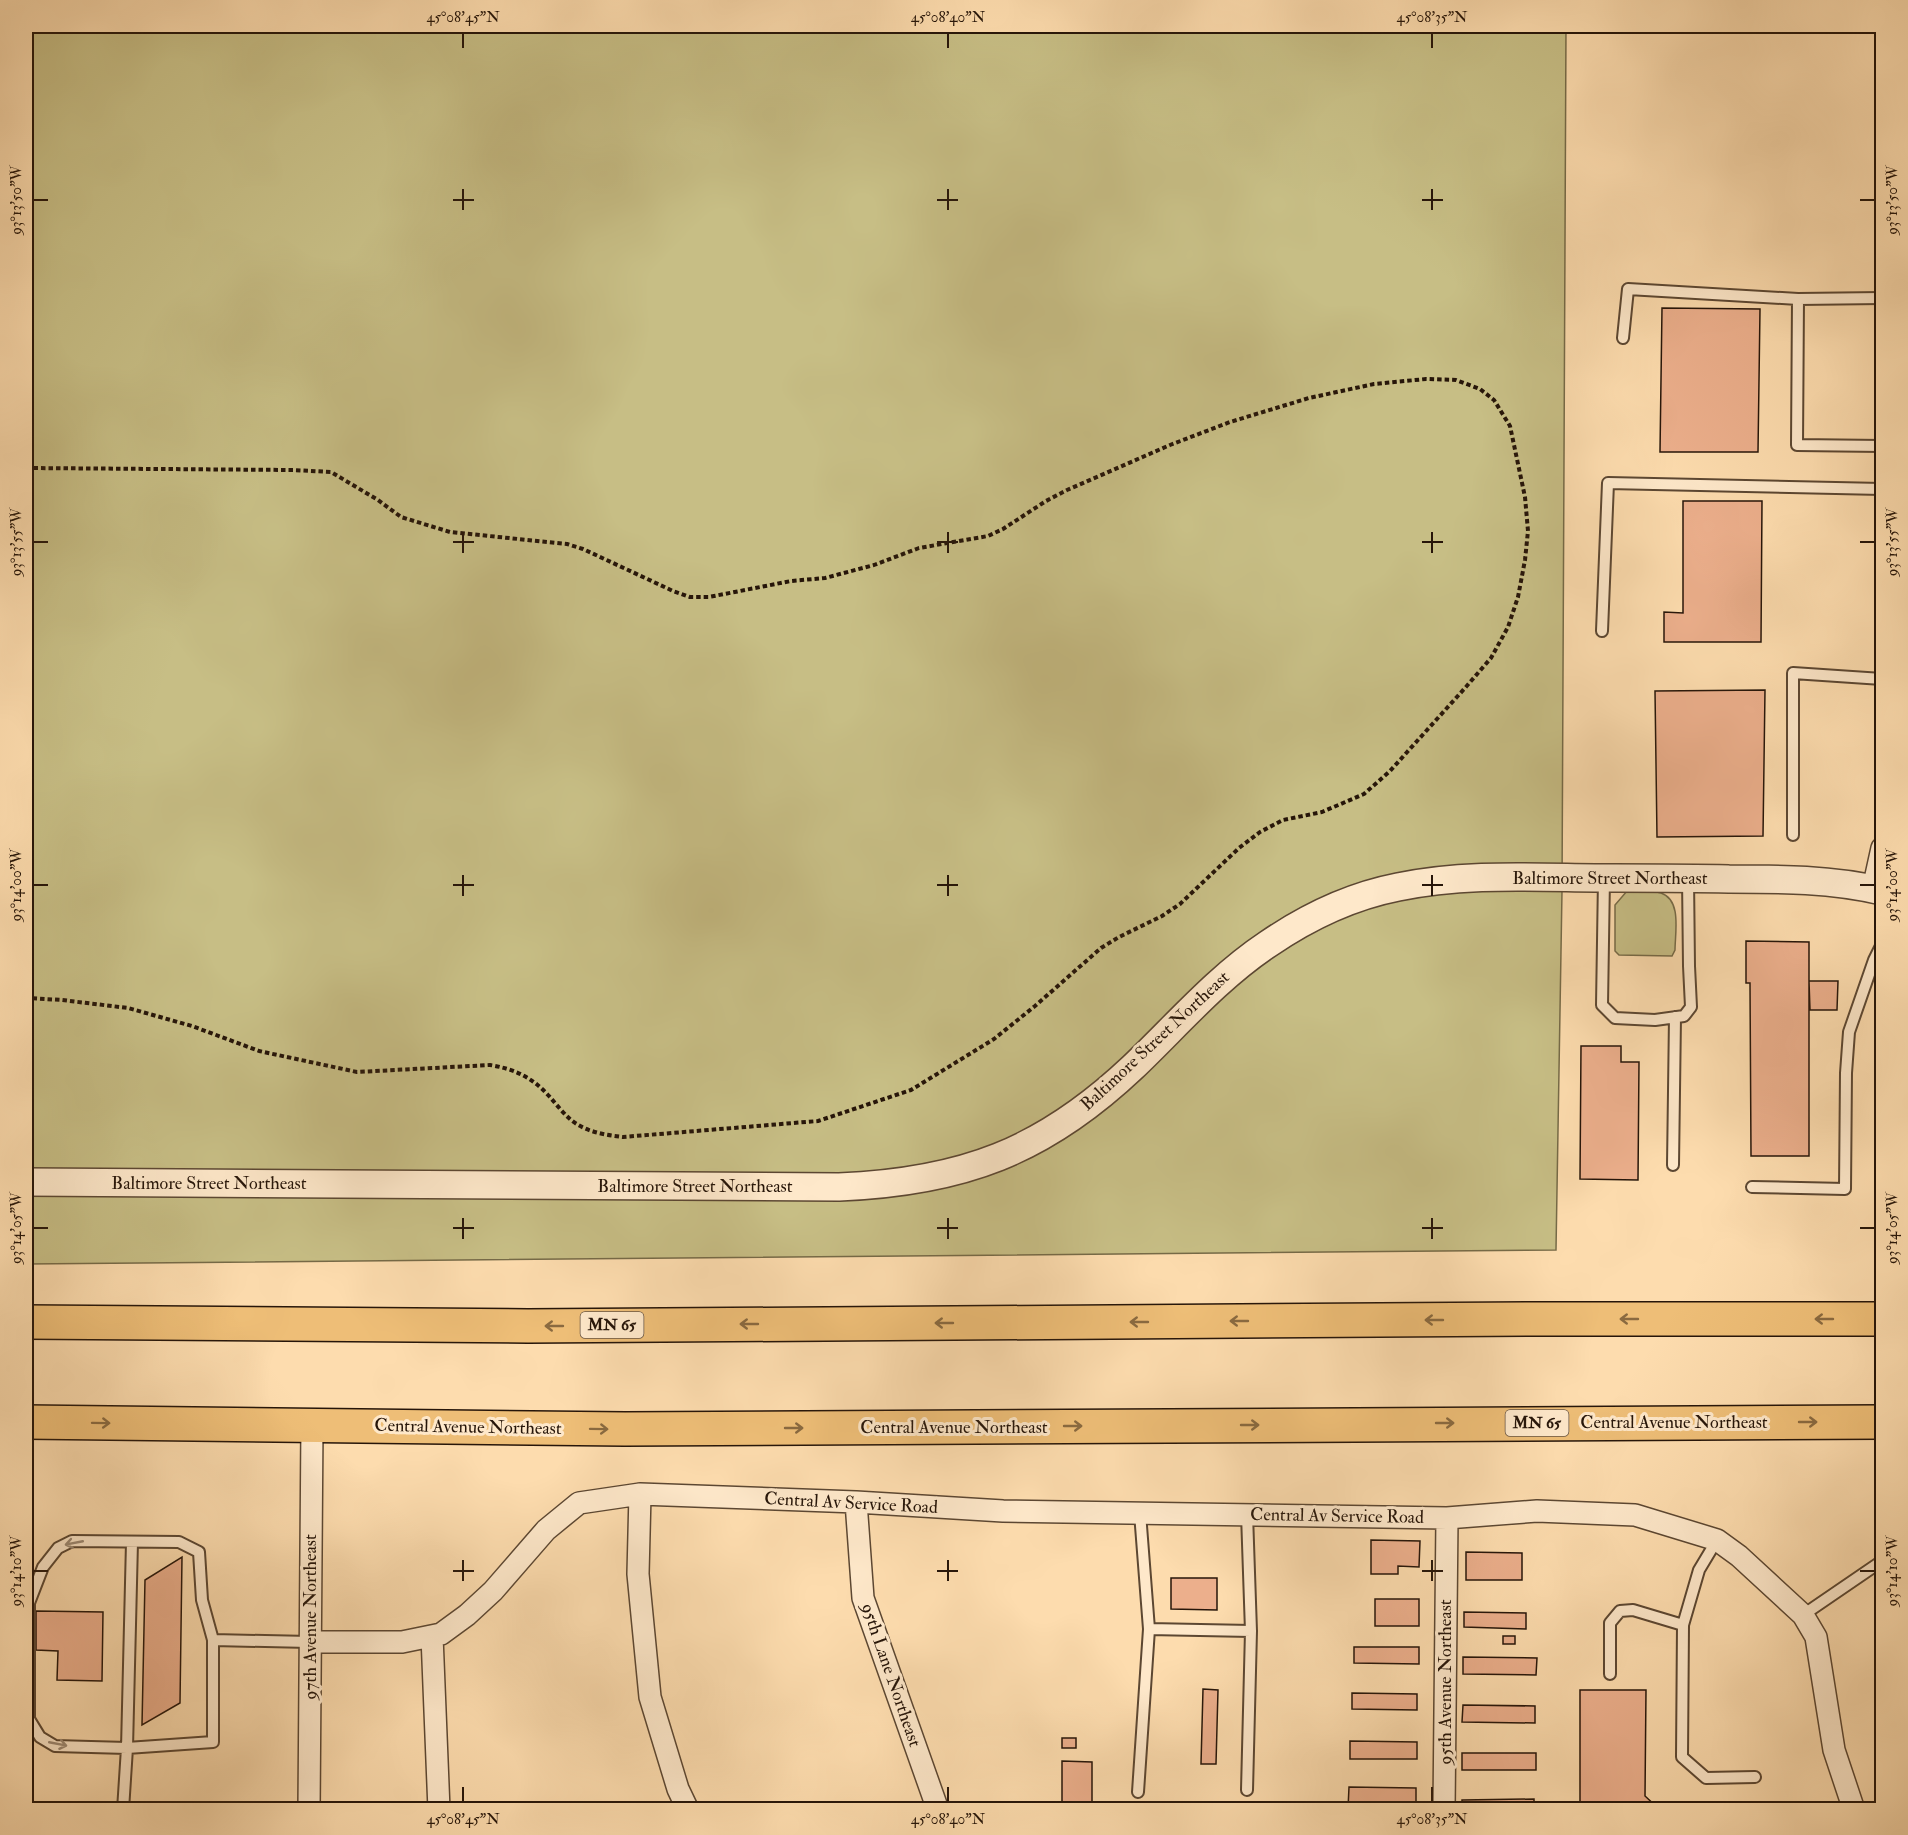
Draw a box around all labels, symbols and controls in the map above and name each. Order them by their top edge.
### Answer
text: 45°08'45"N [426,8,500,27]
text: 45°08'40"N [911,8,986,27]
text: 45°08'35"N [1397,8,1468,27]
text: 93°13'50"W [7,164,26,236]
text: 93°13'50"W [1883,164,1902,236]
text: 93°13'55"W [7,507,26,577]
text: 93°13'55"W [1883,507,1902,577]
text: 93°14'00"W [7,848,26,923]
text: 93°14'00"W [1883,848,1902,923]
street label: Baltimore Street Northeast [1512,867,1708,890]
street label: Baltimore Street Northeast [1076,966,1234,1116]
street label: Baltimore Street Northeast [111,1172,307,1195]
street label: Baltimore Street Northeast [597,1175,793,1198]
text: 93°14'05"W [7,1191,26,1265]
text: 93°14'05"W [1883,1191,1902,1265]
road number: MN 65 [580,1312,644,1338]
one-way arrow [1620,1313,1640,1325]
one-way arrow [1815,1313,1835,1325]
one-way arrow [1425,1314,1445,1325]
one-way arrow [1230,1315,1250,1327]
one-way arrow [1130,1316,1150,1328]
one-way arrow [935,1317,955,1329]
one-way arrow [740,1318,760,1330]
one-way arrow [545,1320,565,1332]
road number: MN 65 [1506,1410,1568,1436]
street label: Central Avenue Northeast [1580,1411,1768,1434]
street label: Central Avenue Northeast [374,1414,562,1440]
street label: Central Avenue Northeast [860,1416,1048,1439]
one-way arrow [1797,1416,1817,1428]
one-way arrow [90,1417,110,1429]
one-way arrow [1434,1418,1454,1429]
one-way arrow [1239,1419,1259,1431]
one-way arrow [1063,1420,1083,1432]
one-way arrow [784,1422,804,1434]
one-way arrow [589,1423,609,1435]
street label: Central Av Service Road [764,1487,939,1519]
street label: Central Av Service Road [1250,1503,1424,1529]
street label: 97th Avenue Northeast [299,1534,322,1702]
text: 93°14'10"W [7,1535,26,1607]
text: 93°14'10"W [1883,1535,1902,1607]
one-way arrow [65,1538,84,1549]
street label: 95th Lane Northeast [855,1598,926,1750]
street label: 95th Avenue Northeast [1434,1599,1457,1767]
one-way arrow [48,1739,67,1750]
text: 45°08'45"N [426,1810,500,1829]
text: 45°08'40"N [911,1810,986,1829]
text: 45°08'35"N [1397,1810,1468,1829]

